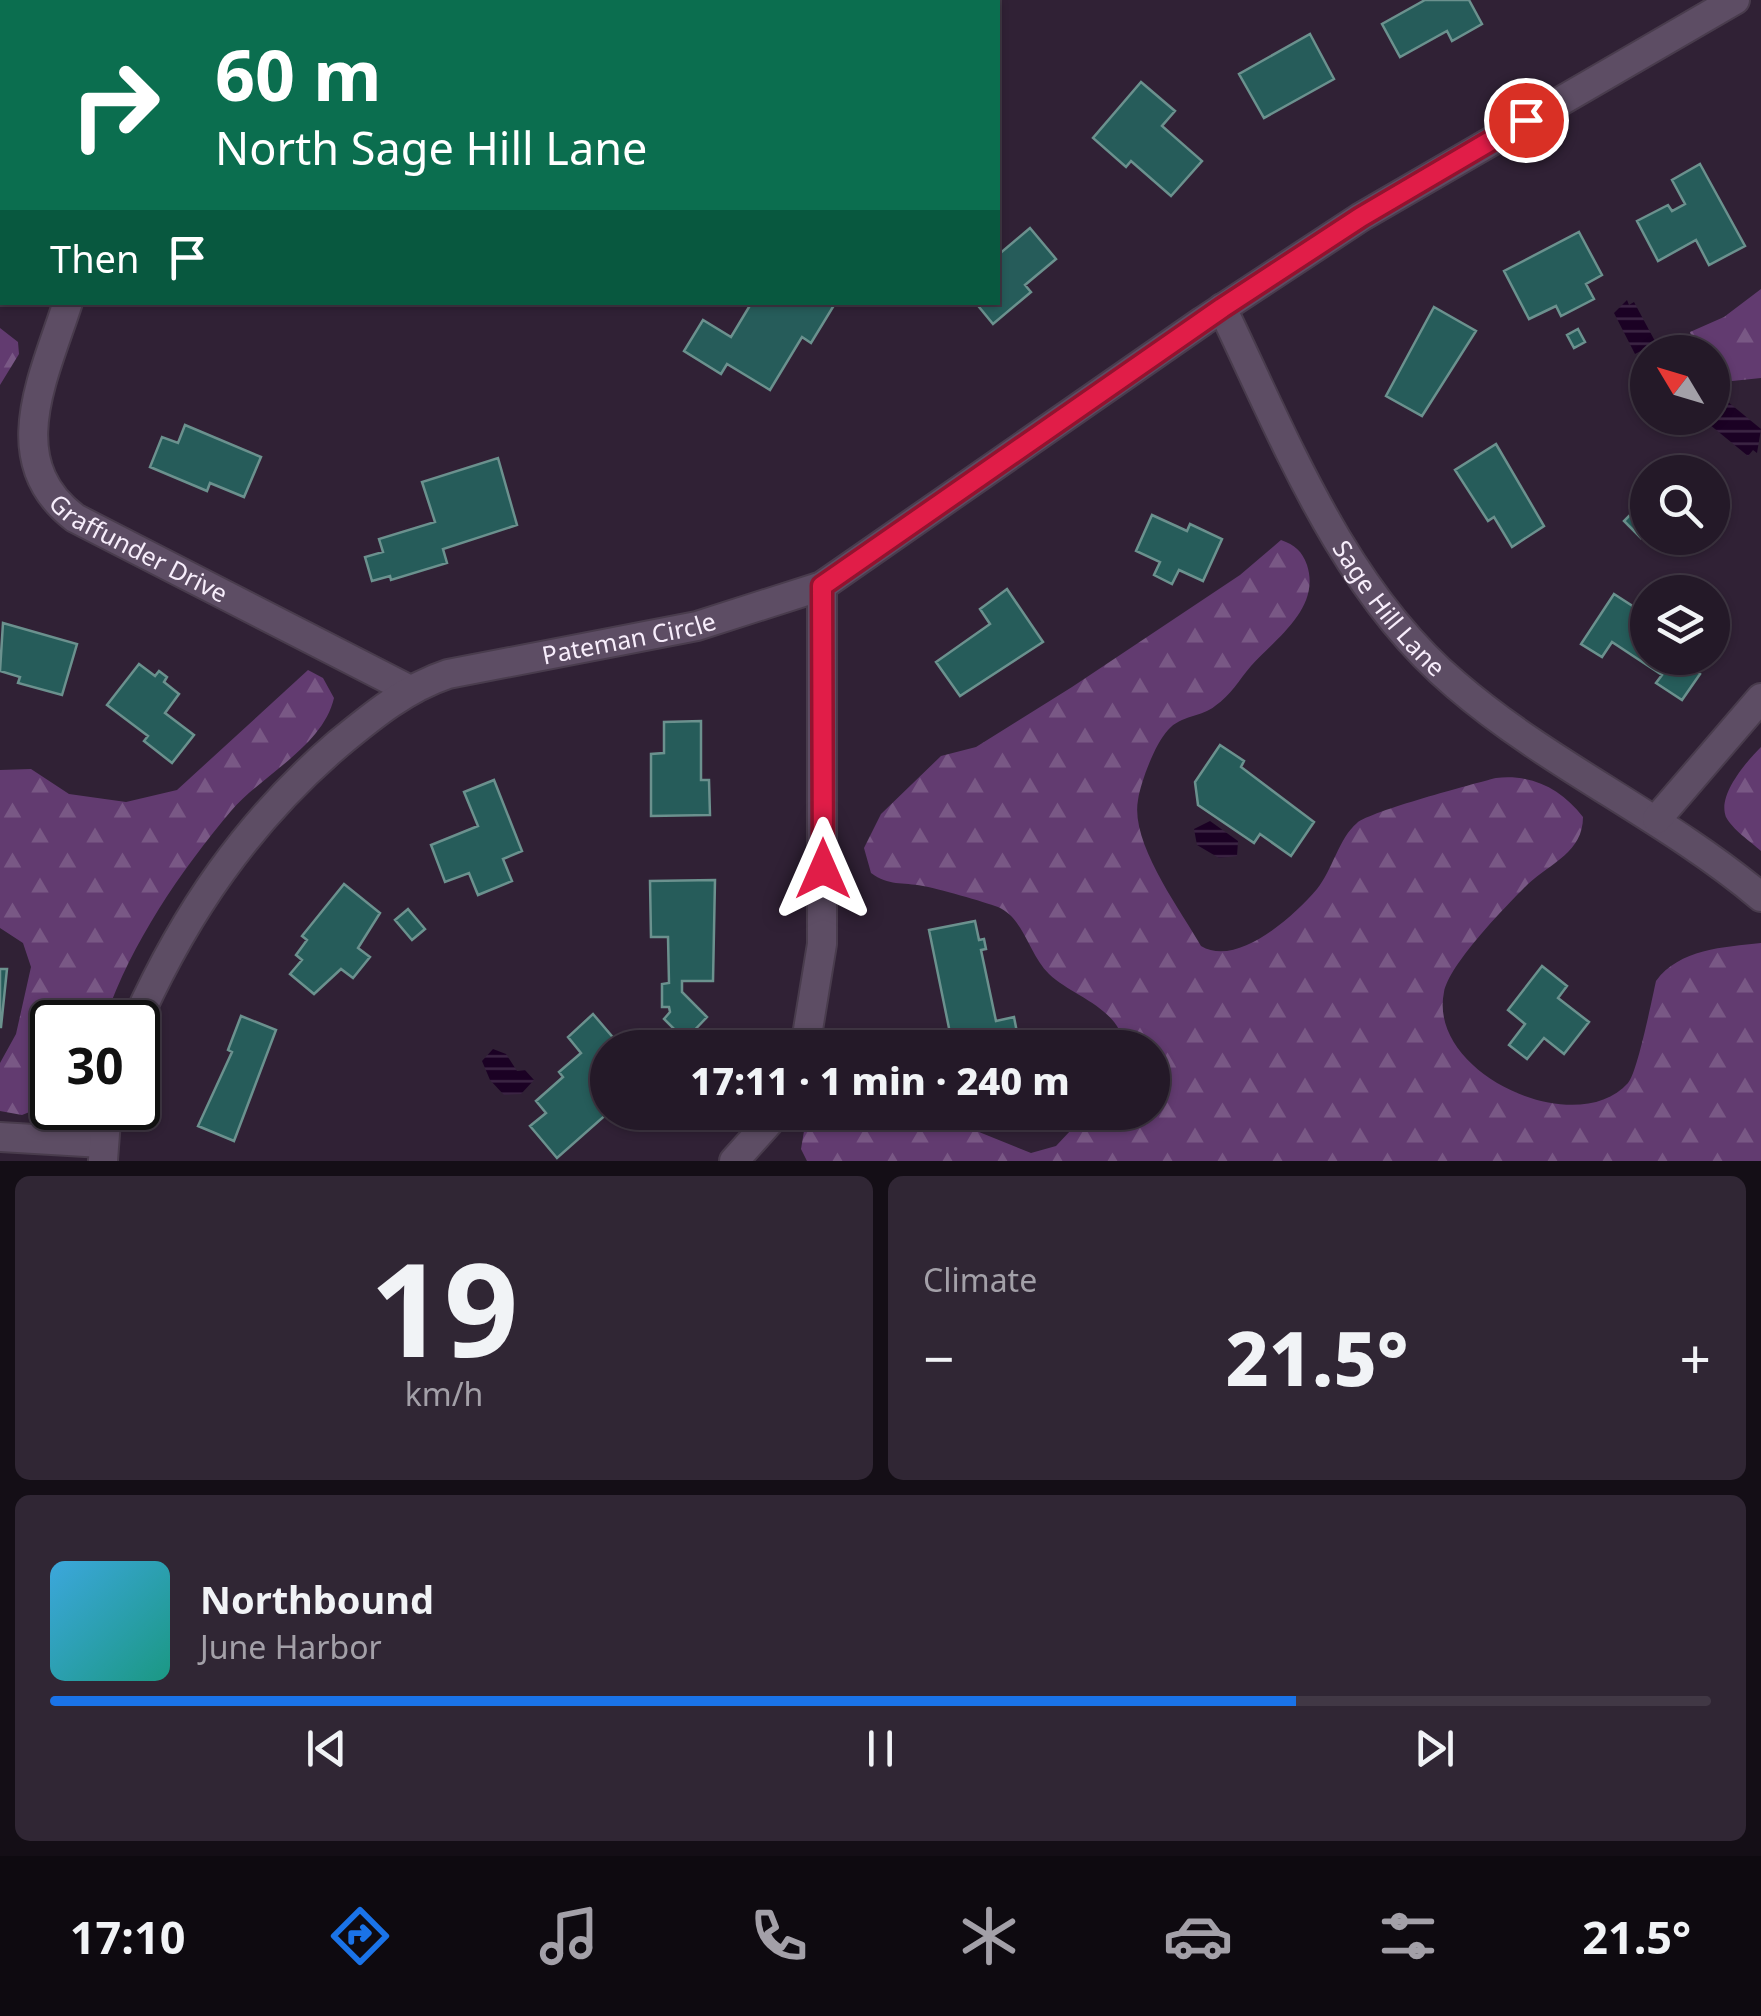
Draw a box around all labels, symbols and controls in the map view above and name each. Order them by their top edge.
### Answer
text: 60 m [215,26,382,122]
icon: right [50,40,180,170]
pin [1484,78,1569,163]
icon: arrive [1499,93,1554,148]
text: North Sage Hill Lane [215,117,647,178]
icon: arrive [160,230,215,285]
text: Then [50,232,140,284]
north arrow [1630,335,1730,435]
map controls [1630,335,1730,675]
button: search [1630,455,1730,555]
street label: Graffunder Drive [42,486,234,610]
street label: Sage Hill Lane [1326,533,1453,683]
button: layers [1630,575,1730,675]
street label: Pateman Circle [539,603,720,672]
position arrow [771,817,875,921]
speed limit sign: 30 [30,1000,160,1130]
text: 17:11 · 1 min · 240 m [690,1054,1070,1106]
text: 19 [370,1218,518,1395]
text: Climate [923,1258,1037,1301]
text: 21.5° [1225,1306,1409,1408]
text: − [923,1320,954,1395]
text: + [1680,1320,1711,1395]
text: km/h [405,1372,483,1415]
text: Northbound [200,1573,434,1625]
text: June Harbor [200,1625,382,1668]
icon: previous [299,1721,354,1776]
icon: pause [853,1721,908,1776]
icon: next [1407,1721,1462,1776]
icon: directions [325,1901,395,1971]
icon: music [534,1901,604,1971]
icon: phone [744,1901,814,1971]
icon: climate [954,1901,1024,1971]
icon: car [1163,1901,1233,1971]
icon: filters [1373,1901,1443,1971]
text: 17:10 [70,1906,185,1967]
text: 21.5° [1582,1906,1691,1967]

